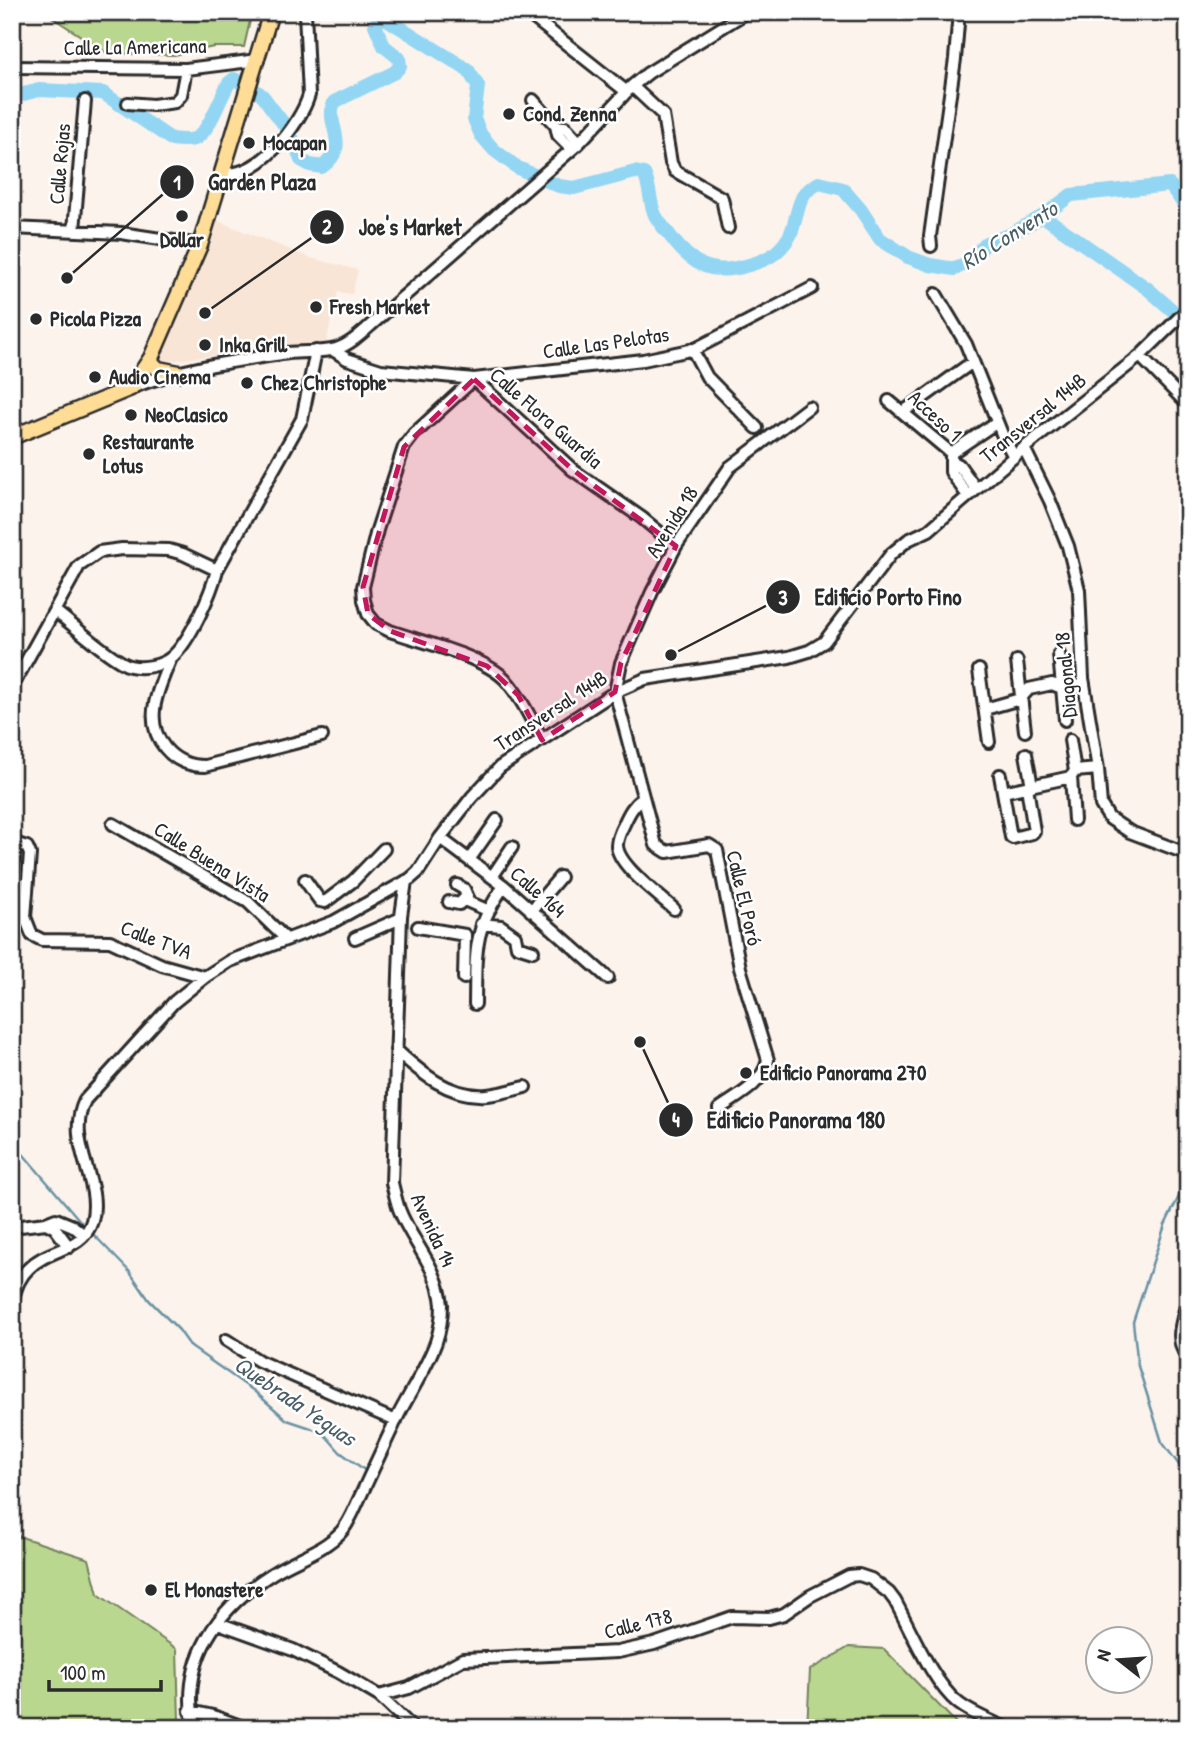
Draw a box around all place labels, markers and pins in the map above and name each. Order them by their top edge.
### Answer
place label: Cond. Zenna [523,99,617,128]
marker: Cond. Zenna [501,106,517,122]
place label: Mocapan [263,128,327,158]
marker: Mocapan [241,135,257,151]
callout: Garden Plaza [159,160,330,204]
callout: Joe's Market [310,205,476,249]
marker: Dollar [174,208,190,224]
place label: Dollar [160,225,205,254]
place label: Fresh Market [329,292,430,321]
marker: Fresh Market [308,299,324,315]
place label: Picola Pizza [50,304,142,333]
marker: Picola Pizza [28,311,44,327]
place label: Inka Grill [219,330,288,359]
marker: Inka Grill [197,337,213,353]
place label: Audio Cinema [109,362,211,391]
place label: Chez Christophe [261,368,387,398]
marker: Audio Cinema [87,369,103,385]
marker: Chez Christophe [239,375,255,391]
place label: NeoClasico [145,400,228,429]
marker: NeoClasico [123,407,139,423]
place label: Restaurante Lotus [103,427,195,480]
marker: Restaurante Lotus [81,446,97,462]
callout: Edificio Porto Fino [765,575,976,619]
place label: Edificio Panorama 270 [760,1058,927,1087]
marker: Edificio Panorama 270 [738,1065,754,1081]
callout: Edificio Panorama 180 [658,1098,900,1142]
place label: El Monastere [165,1575,264,1604]
marker: El Monastere [143,1582,159,1598]

